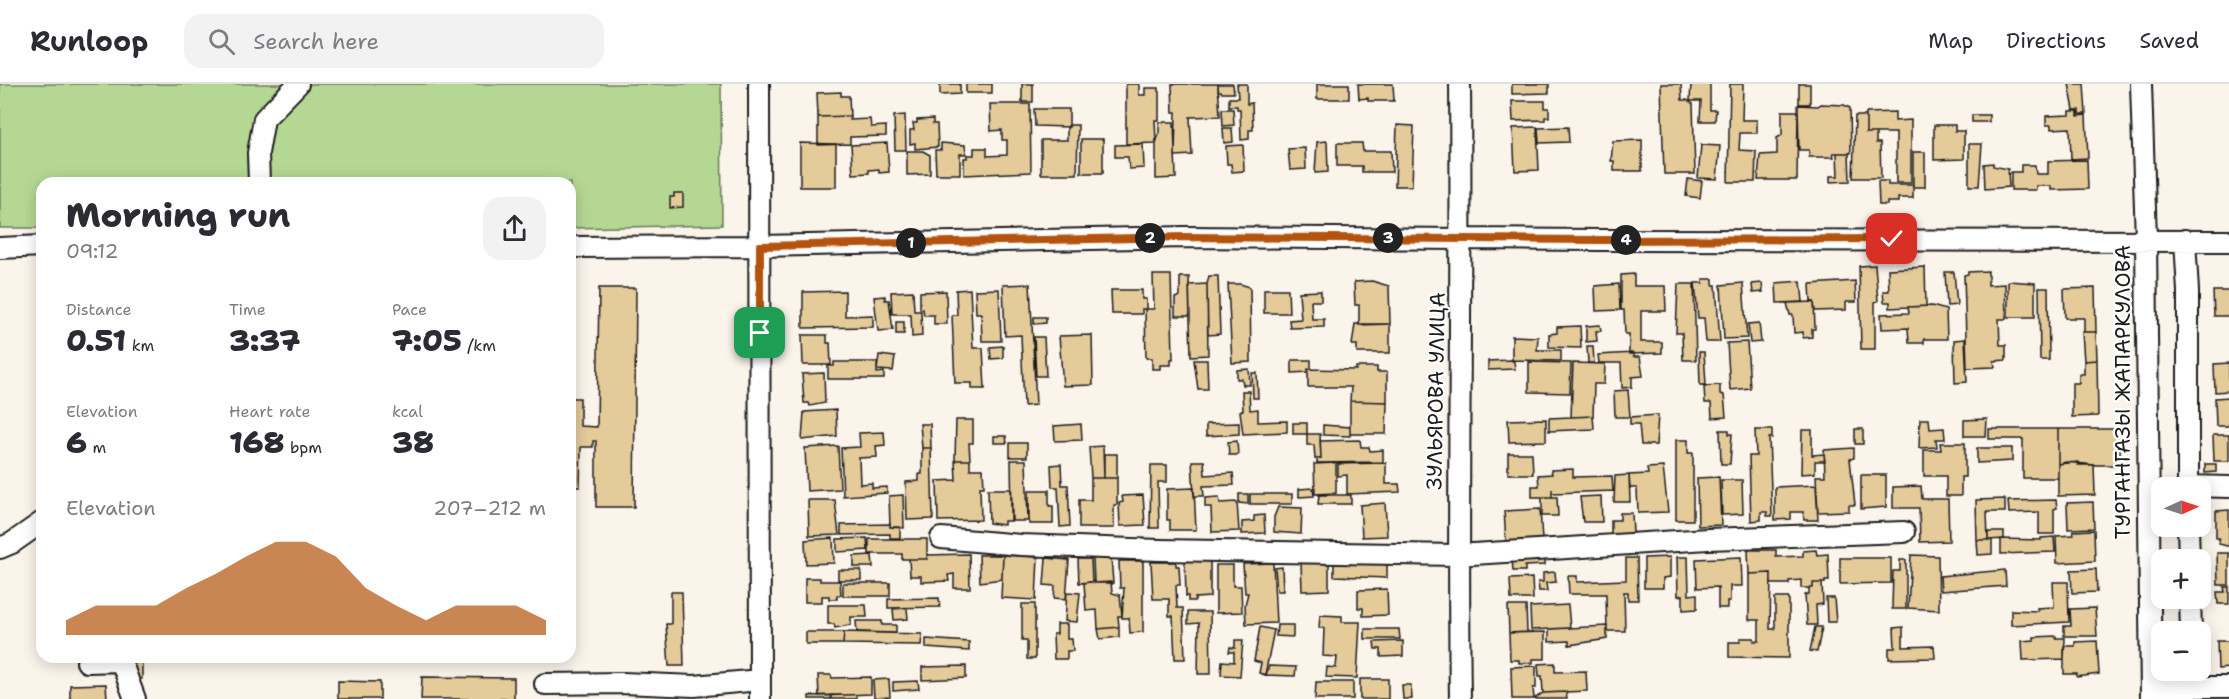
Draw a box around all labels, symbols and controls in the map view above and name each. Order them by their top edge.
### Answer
search box [184,14,604,68]
text: Runloop [30,22,148,60]
icon: search [205,25,238,58]
text: Search here [253,27,379,56]
text: Map [1928,27,1973,55]
text: Directions [2006,27,2106,55]
text: Saved [2139,27,2199,55]
text: Morning run [66,193,290,238]
button: share [483,197,546,260]
pin [1866,213,1917,264]
icon: check [1875,222,1908,255]
pin: 2 [1135,223,1165,253]
pin: 3 [1373,223,1403,253]
pin: 4 [1611,225,1641,255]
text: 2 [1144,227,1156,248]
text: 3 [1382,227,1394,248]
pin: 1 [896,228,926,258]
text: 4 [1620,229,1632,250]
text: 1 [907,232,915,253]
text: 09:12 [66,238,118,264]
street label: ТУРГАНГАЗЫ ЖАПАРКУЛОВА [2109,245,2137,539]
street label: ЗУЛЬЯРОВА УЛИЦА [1420,292,1452,490]
text: Distance [66,299,132,320]
text: Time [229,299,266,320]
text: Pace [392,299,427,320]
pin [734,307,785,358]
icon: arrive [743,316,776,349]
text: 0.51 [66,320,126,361]
text: 3:37 [229,320,300,361]
text: 7:05 [392,320,462,361]
text: km [126,335,154,356]
text: /km [462,335,496,356]
text: Elevation [66,401,138,422]
text: Heart rate [229,401,311,422]
text: kcal [392,401,423,422]
text: 6 [66,422,87,463]
text: 168 [229,422,284,463]
text: 38 [392,422,434,463]
text: m [87,437,106,458]
text: bpm [284,437,322,458]
north arrow [2151,477,2211,537]
map controls [2151,477,2211,681]
text: Elevation [66,495,156,521]
text: 207–212 m [433,495,546,521]
button: + [2151,549,2211,609]
button: − [2151,621,2211,681]

